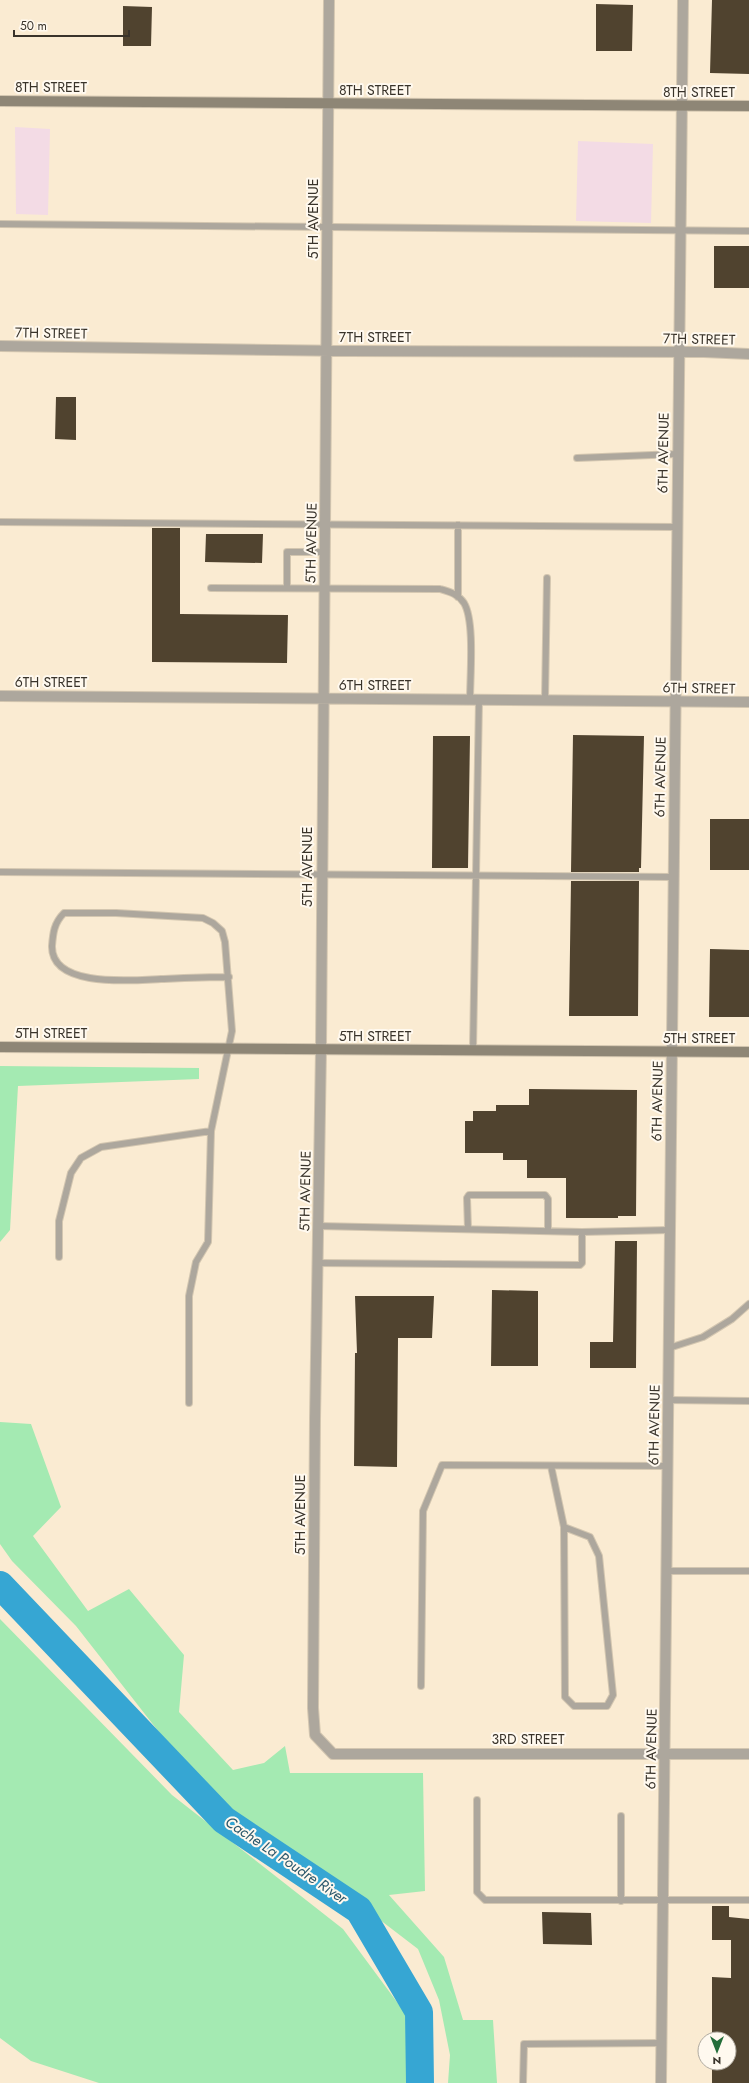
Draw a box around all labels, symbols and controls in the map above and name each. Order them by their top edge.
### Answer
scale bar [14,12,129,38]
text: 50 m [20,17,47,35]
street label: 8TH STREET [15,77,87,97]
street label: 8TH STREET [339,80,411,100]
street label: 8TH STREET [663,82,735,102]
street label: 5TH AVENUE [303,179,323,259]
street label: 7TH STREET [15,322,88,344]
street label: 7TH STREET [339,327,412,347]
street label: 7TH STREET [663,328,736,350]
street label: 6TH AVENUE [652,412,674,494]
street label: 5TH AVENUE [300,502,322,584]
street label: 6TH STREET [15,672,88,692]
street label: 6TH STREET [339,675,412,695]
street label: 6TH STREET [662,677,736,699]
street label: 6TH AVENUE [649,736,671,818]
street label: 5TH AVENUE [297,827,317,907]
street label: 5TH STREET [15,1023,88,1043]
street label: 5TH STREET [339,1026,412,1046]
street label: 5TH STREET [663,1028,736,1048]
street label: 6TH AVENUE [646,1060,668,1142]
street label: 5TH AVENUE [294,1150,316,1232]
street label: 6TH AVENUE [643,1384,665,1466]
street label: 5TH AVENUE [290,1475,310,1555]
street label: 6TH AVENUE [640,1708,662,1790]
street label: 3RD STREET [491,1729,565,1749]
water label: Cache La Poudre River [221,1811,352,1910]
north arrow [697,2031,737,2071]
text: N [713,2053,721,2069]

